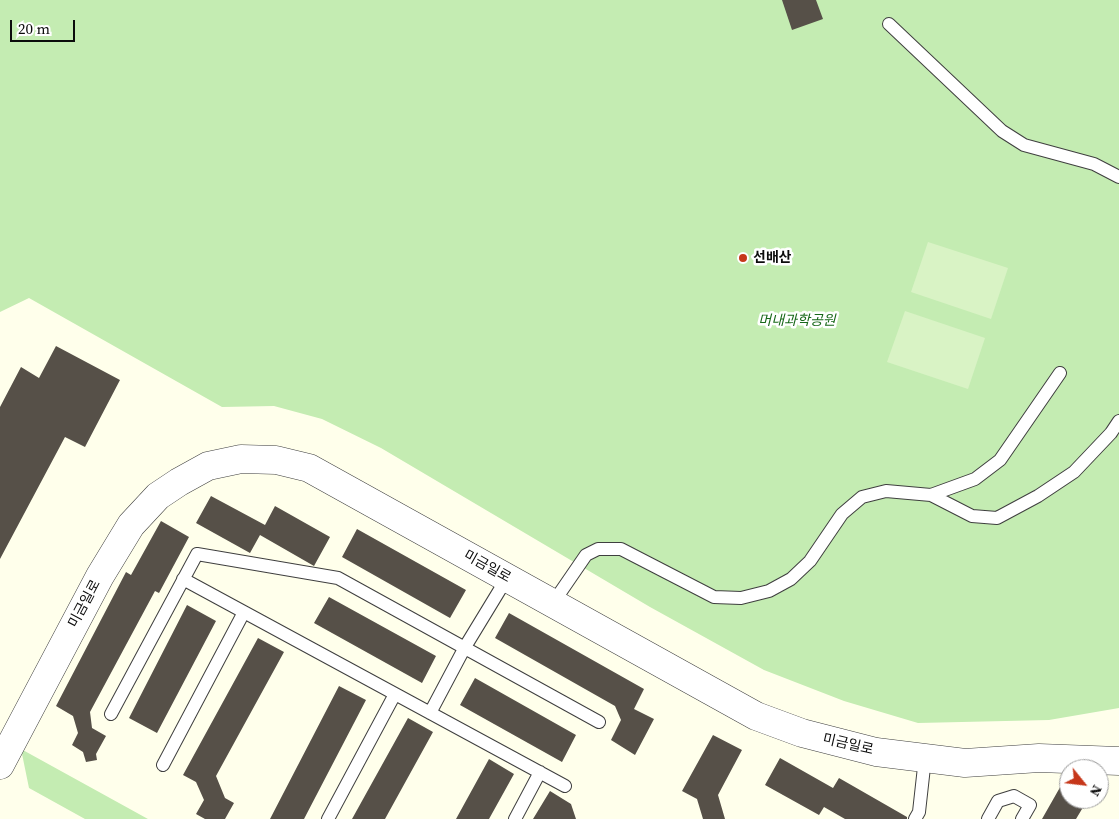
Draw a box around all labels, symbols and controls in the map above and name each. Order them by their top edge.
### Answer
scale bar [12,10,78,42]
text: 20 m [18,18,50,39]
place label: 선배산 [753,250,792,266]
marker: 선배산 [737,252,749,264]
park label: 머내과학공원 [758,313,836,329]
street label: 미금일로 [460,547,514,587]
street label: 미금일로 [65,577,105,631]
street label: 미금일로 [821,731,875,759]
north arrow [1059,759,1109,809]
text: N [1085,781,1107,800]

